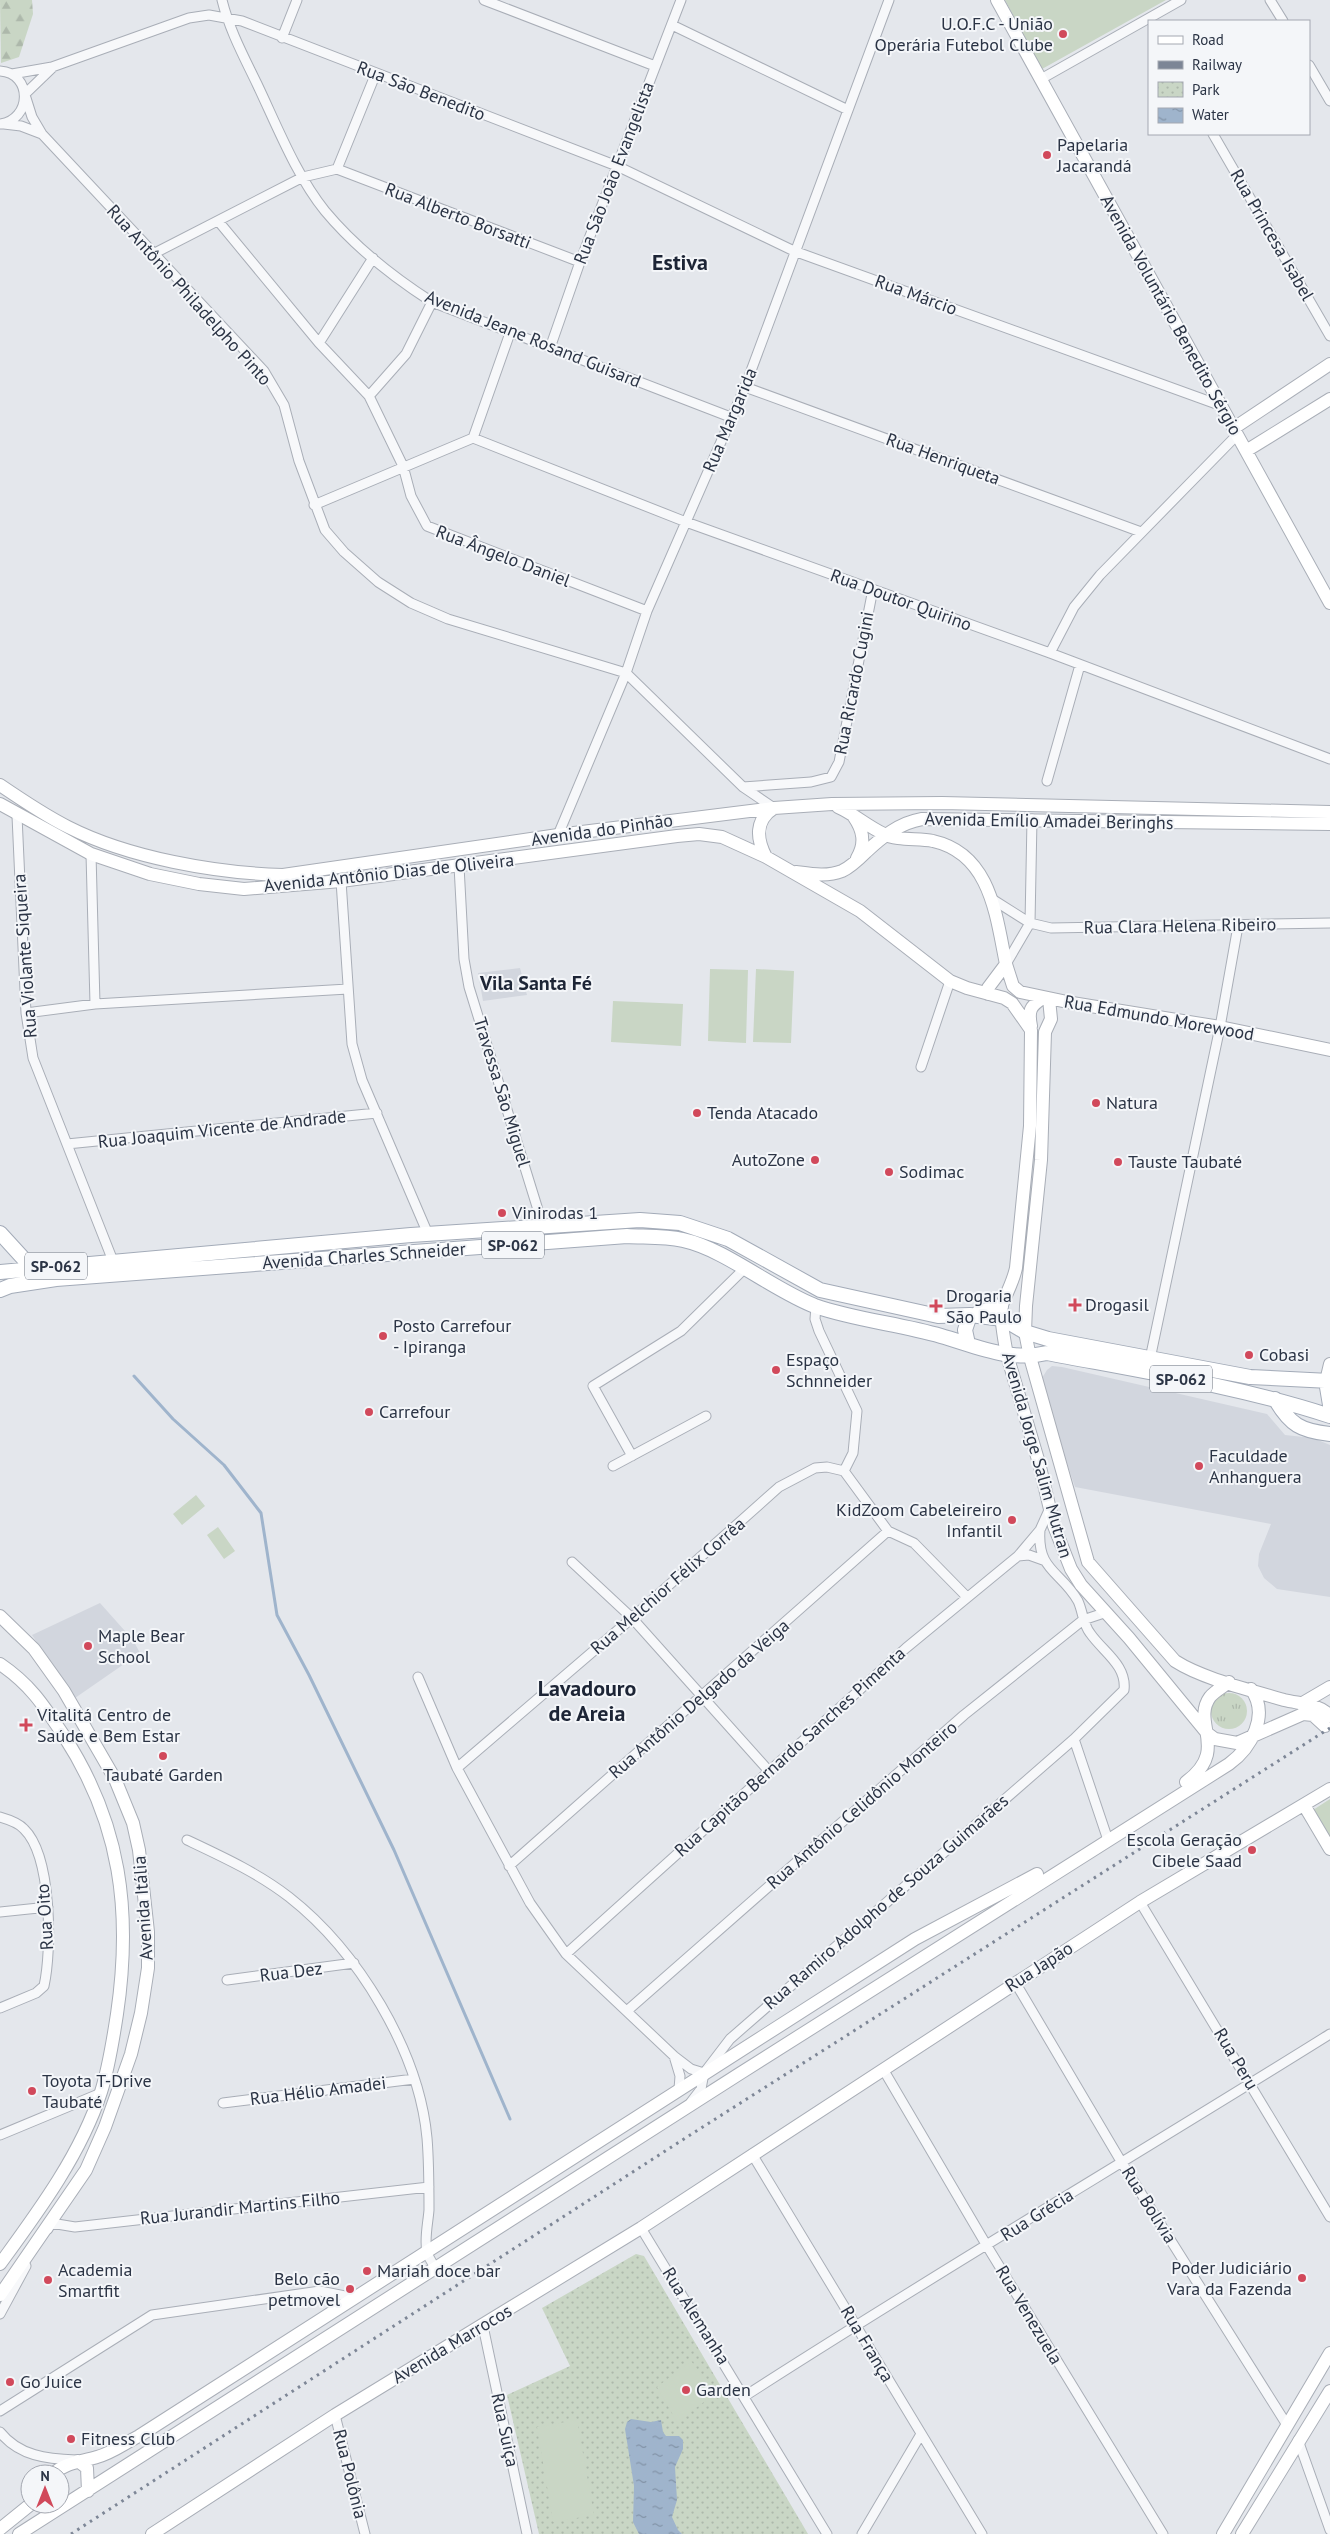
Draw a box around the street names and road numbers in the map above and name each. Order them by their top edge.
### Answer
street label: Rua São Benedito [354,55,489,126]
street label: Rua São João Evangelista [568,78,659,267]
street label: Rua Princesa Isabel [1225,165,1320,305]
street label: Rua Alberto Borsatti [382,177,535,254]
street label: Avenida Voluntário Benedito Sérgio [1096,190,1247,439]
street label: Rua Antônio Philadelpho Pinto [102,199,277,390]
street label: Rua Márcio [872,269,960,320]
street label: Avenida Jeane Rosand Guisard [422,285,645,392]
street label: Rua Margarida [697,364,762,476]
street label: Rua Henriqueta [883,427,1003,490]
street label: Rua Ângelo Daniel [433,519,574,592]
street label: Rua Doutor Quirino [827,563,975,636]
street label: Rua Ricardo Cugini [828,609,879,757]
street label: Avenida Emílio Amadei Beringhs [924,807,1174,834]
street label: Avenida do Pinhão [530,808,674,851]
street label: Avenida Antônio Dias de Oliveira [263,848,515,897]
street label: Rua Violante Siqueira [7,873,42,1039]
street label: Rua Clara Helena Ribeiro [1084,912,1276,939]
street label: Rua Edmundo Morewood [1062,989,1256,1046]
street label: Travessa São Miguel [469,1014,536,1170]
street label: Rua Joaquim Vicente de Andrade [97,1104,347,1153]
road number: SP-062 [482,1232,544,1258]
street label: Avenida Charles Schneider [261,1237,466,1274]
road number: SP-062 [25,1252,87,1280]
street label: Avenida Jorge Salim Mutran [997,1349,1078,1560]
road number: SP-062 [1150,1366,1212,1392]
street label: Rua Melchior Félix Corrêa [586,1512,750,1659]
street label: Rua Antônio Delgado da Veiga [604,1614,794,1783]
street label: Rua Capitão Bernardo Sanches Pimenta [669,1642,910,1862]
street label: Rua Antônio Celidônio Monteiro [762,1716,962,1894]
street label: Rua Ramiro Adolpho de Souza Guimarães [758,1789,1013,2014]
street label: Avenida Itália [127,1855,158,1961]
street label: Rua Oito [31,1883,58,1951]
street label: Rua Japão [1000,1936,1077,1997]
street label: Rua Dez [258,1956,323,1987]
street label: Rua Peru [1209,2024,1264,2094]
street label: Rua Hélio Amadei [249,2071,387,2110]
street label: Rua Bolívia [1117,2162,1182,2248]
street label: Rua Grécia [996,2183,1078,2246]
street label: Rua Jurandir Martins Filho [139,2186,341,2229]
street label: Rua Venezuela [991,2261,1068,2369]
street label: Rua Alemanha [657,2263,735,2369]
street label: Avenida Marrocos [388,2299,516,2388]
street label: Rua França [836,2301,899,2386]
street label: Rua Suiça [486,2391,525,2469]
street label: Rua Polônia [328,2427,373,2521]

